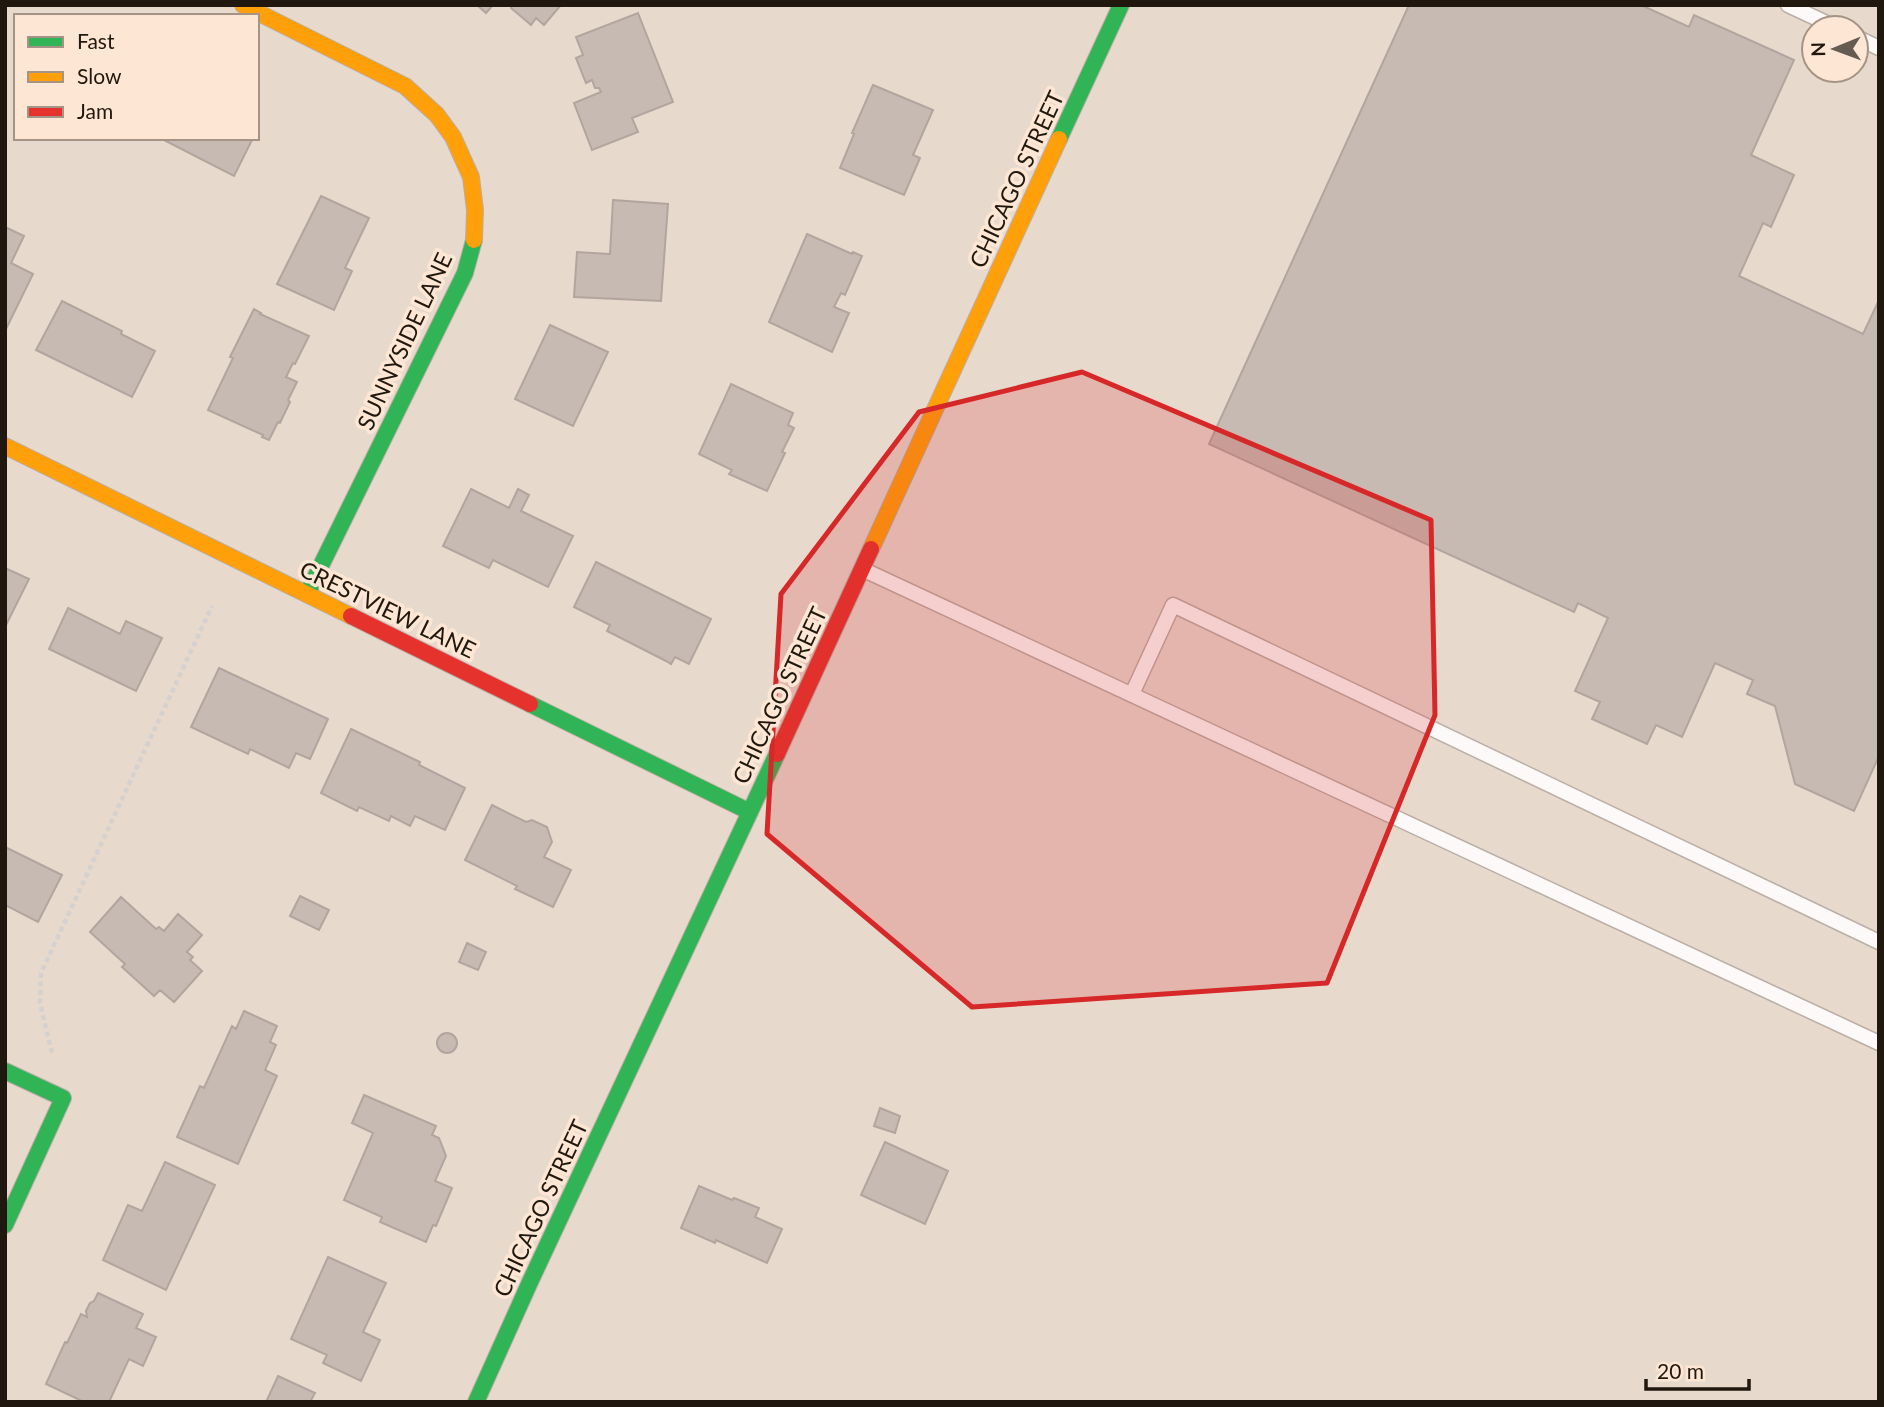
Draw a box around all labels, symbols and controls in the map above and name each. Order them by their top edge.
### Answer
legend [14,14,259,140]
north arrow [1800,14,1870,84]
text: Fast [77,28,115,53]
text: N [1806,42,1829,57]
text: Slow [77,63,122,88]
street label: CHICAGO STREET [963,86,1069,272]
text: Jam [77,98,113,123]
street label: SUNNYSIDE LANE [351,248,457,434]
street label: CRESTVIEW LANE [296,554,480,664]
street label: CHICAGO STREET [726,602,832,788]
street label: CHICAGO STREET [487,1115,593,1301]
scale bar [1646,1348,1749,1392]
text: 20 m [1657,1358,1704,1383]

